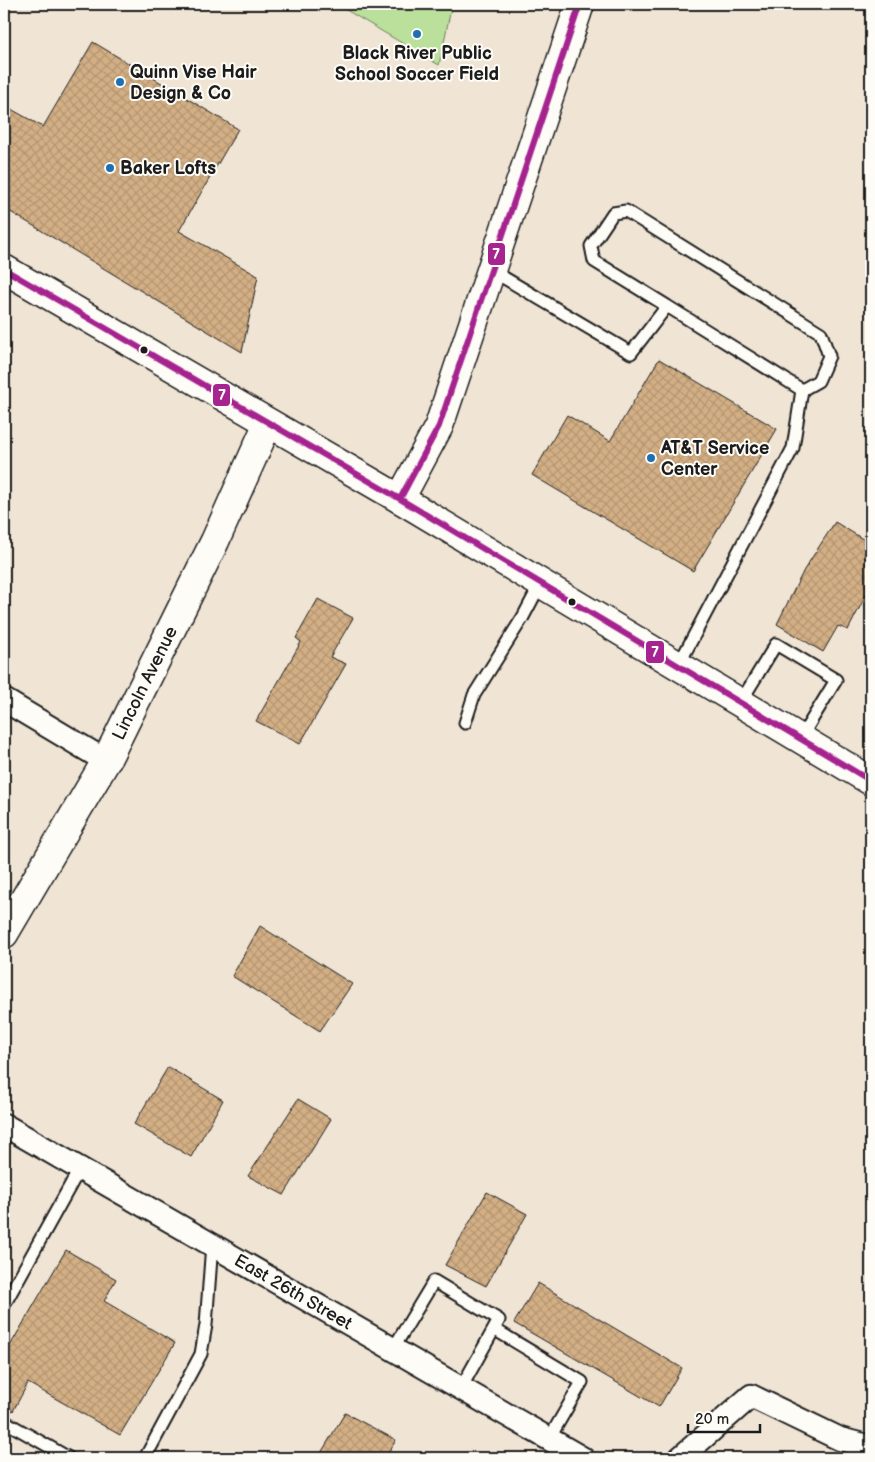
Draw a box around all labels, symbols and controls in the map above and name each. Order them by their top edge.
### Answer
marker: Black River Public School Soccer Field [411,28,423,40]
place label: Black River Public School Soccer Field [335,43,499,85]
place label: Quinn Vise Hair Design & Co [130,62,258,104]
marker: Quinn Vise Hair Design & Co [114,76,126,88]
place label: Baker Lofts [120,158,216,179]
marker: Baker Lofts [104,162,116,174]
line badge: 7 [487,242,506,266]
text: 7 [492,246,500,263]
unlabelled marker [139,345,149,355]
line badge: 7 [212,383,231,407]
text: 7 [218,387,226,404]
place label: AT&T Service Center [660,438,769,480]
marker: AT&T Service Center [645,452,657,464]
unlabelled marker [567,597,577,607]
street label: Lincoln Avenue [108,622,182,743]
line badge: 7 [645,640,665,664]
text: 7 [651,644,659,661]
street label: East 26th Street [231,1250,356,1334]
scale bar [688,1402,760,1434]
text: 20 m [695,1410,729,1429]

